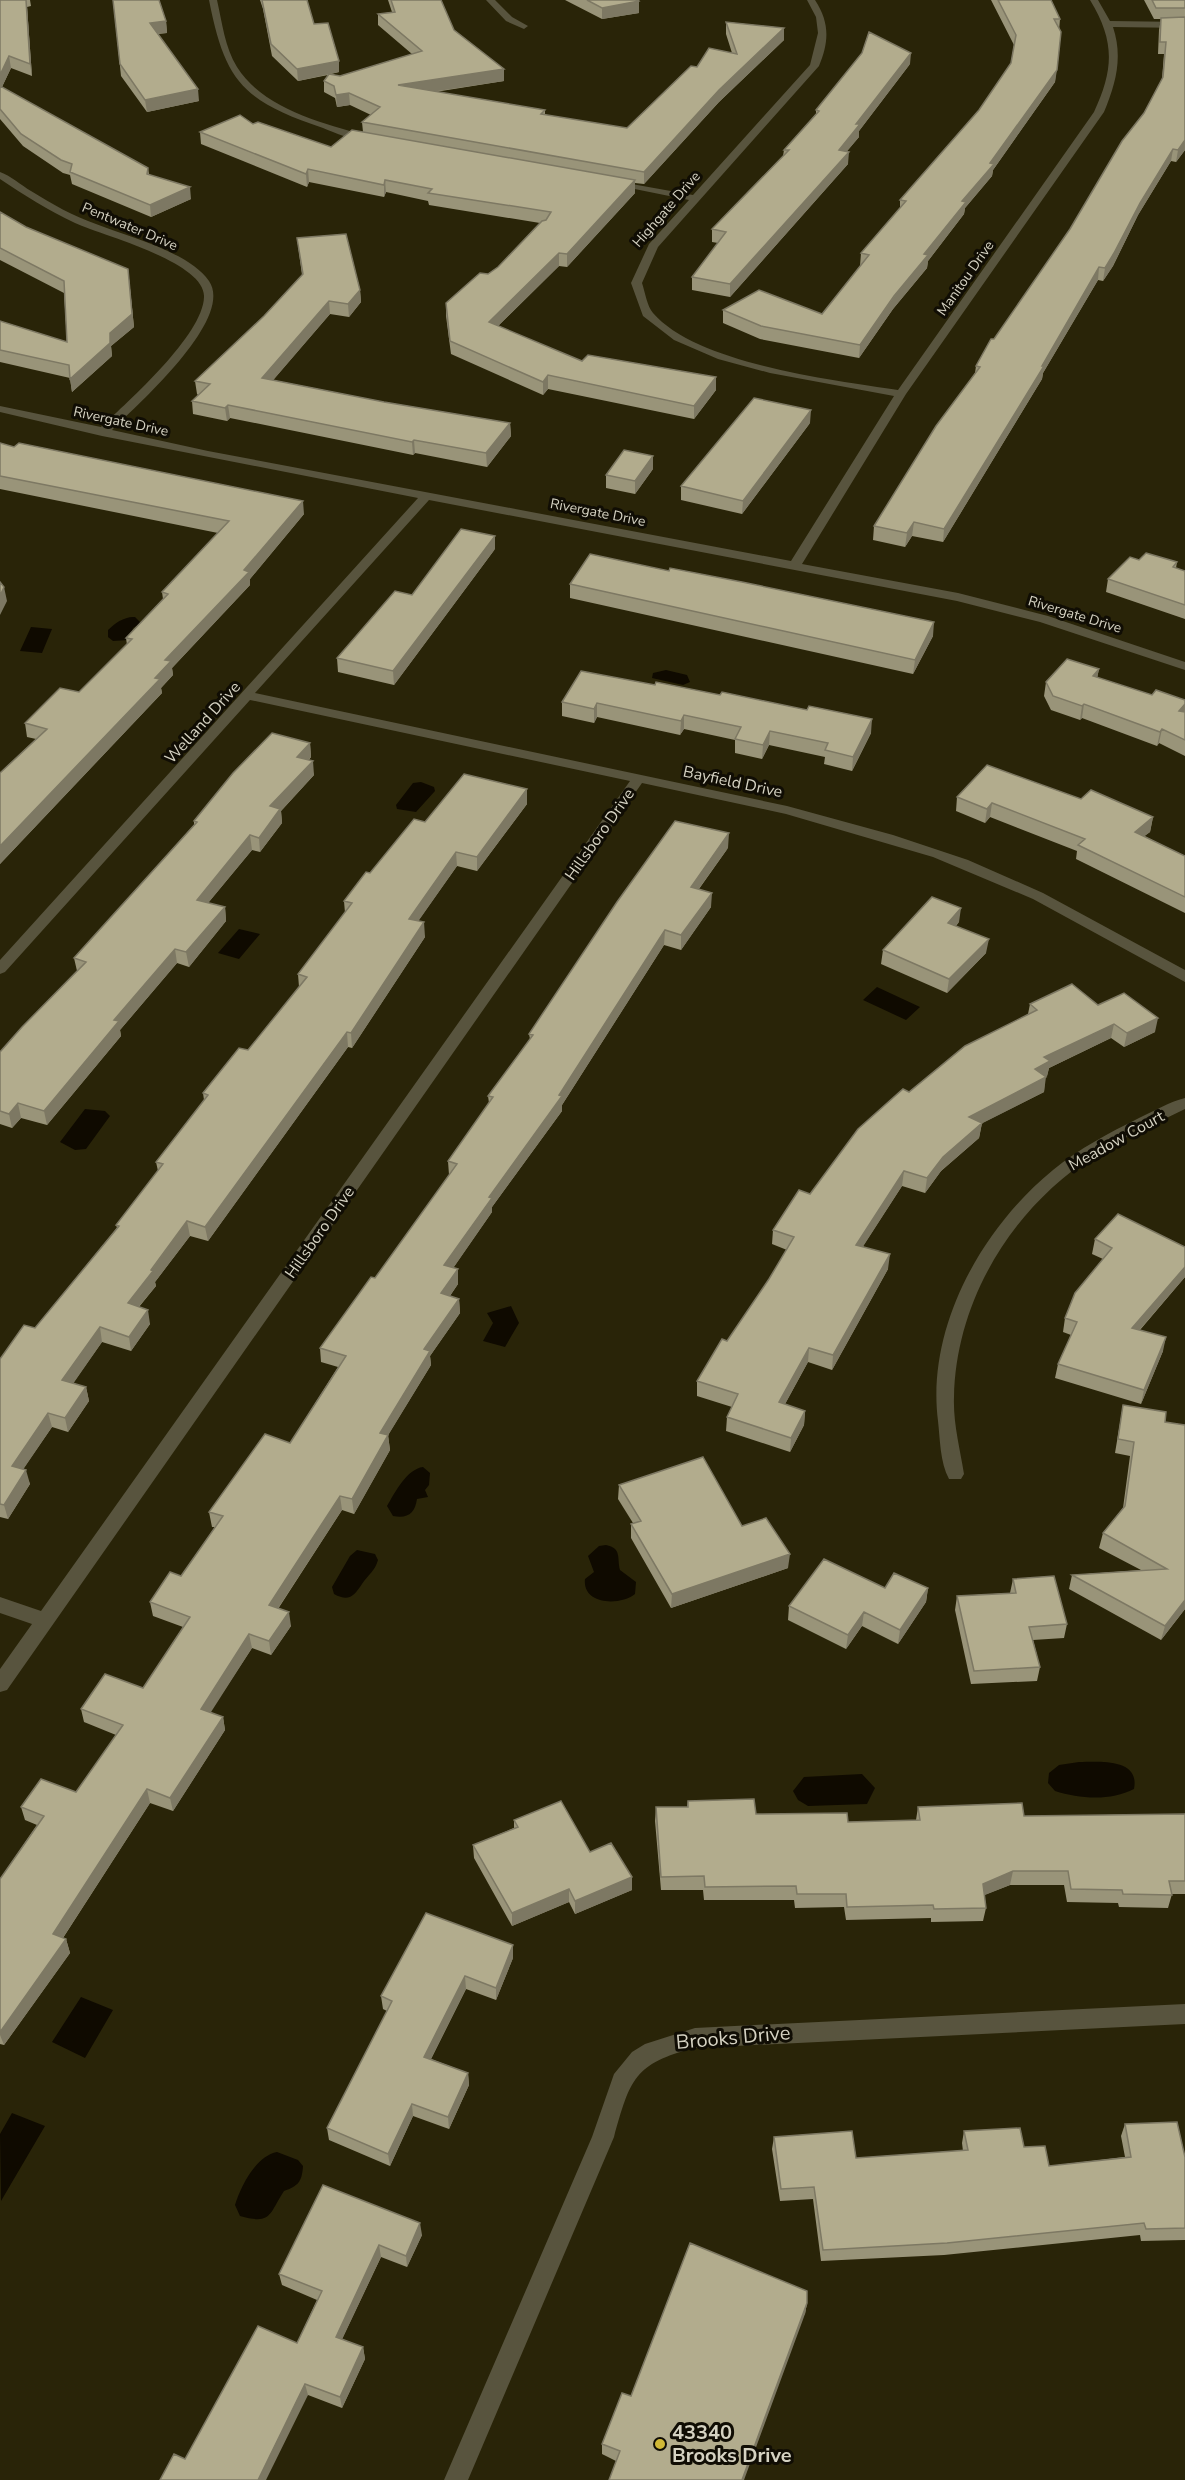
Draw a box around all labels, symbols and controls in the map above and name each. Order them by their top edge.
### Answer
street label: Highgate Drive [628,167,705,251]
street label: Pentwater Drive [79,198,181,255]
street label: Manitou Drive [932,237,998,320]
street label: Rivergate Drive [72,402,170,441]
street label: Rivergate Drive [549,494,647,531]
street label: Rivergate Drive [1026,591,1124,638]
street label: Welland Drive [160,677,246,769]
street label: Bayfield Drive [681,761,784,803]
street label: Hillsboro Drive [560,784,640,885]
street label: Meadow Court [1065,1105,1169,1176]
street label: Hillsboro Drive [280,1182,360,1283]
street label: Brooks Drive [675,2019,791,2056]
place label: 43340 Brooks Drive [672,2419,792,2469]
marker: 43340 Brooks Drive [653,2437,667,2451]

